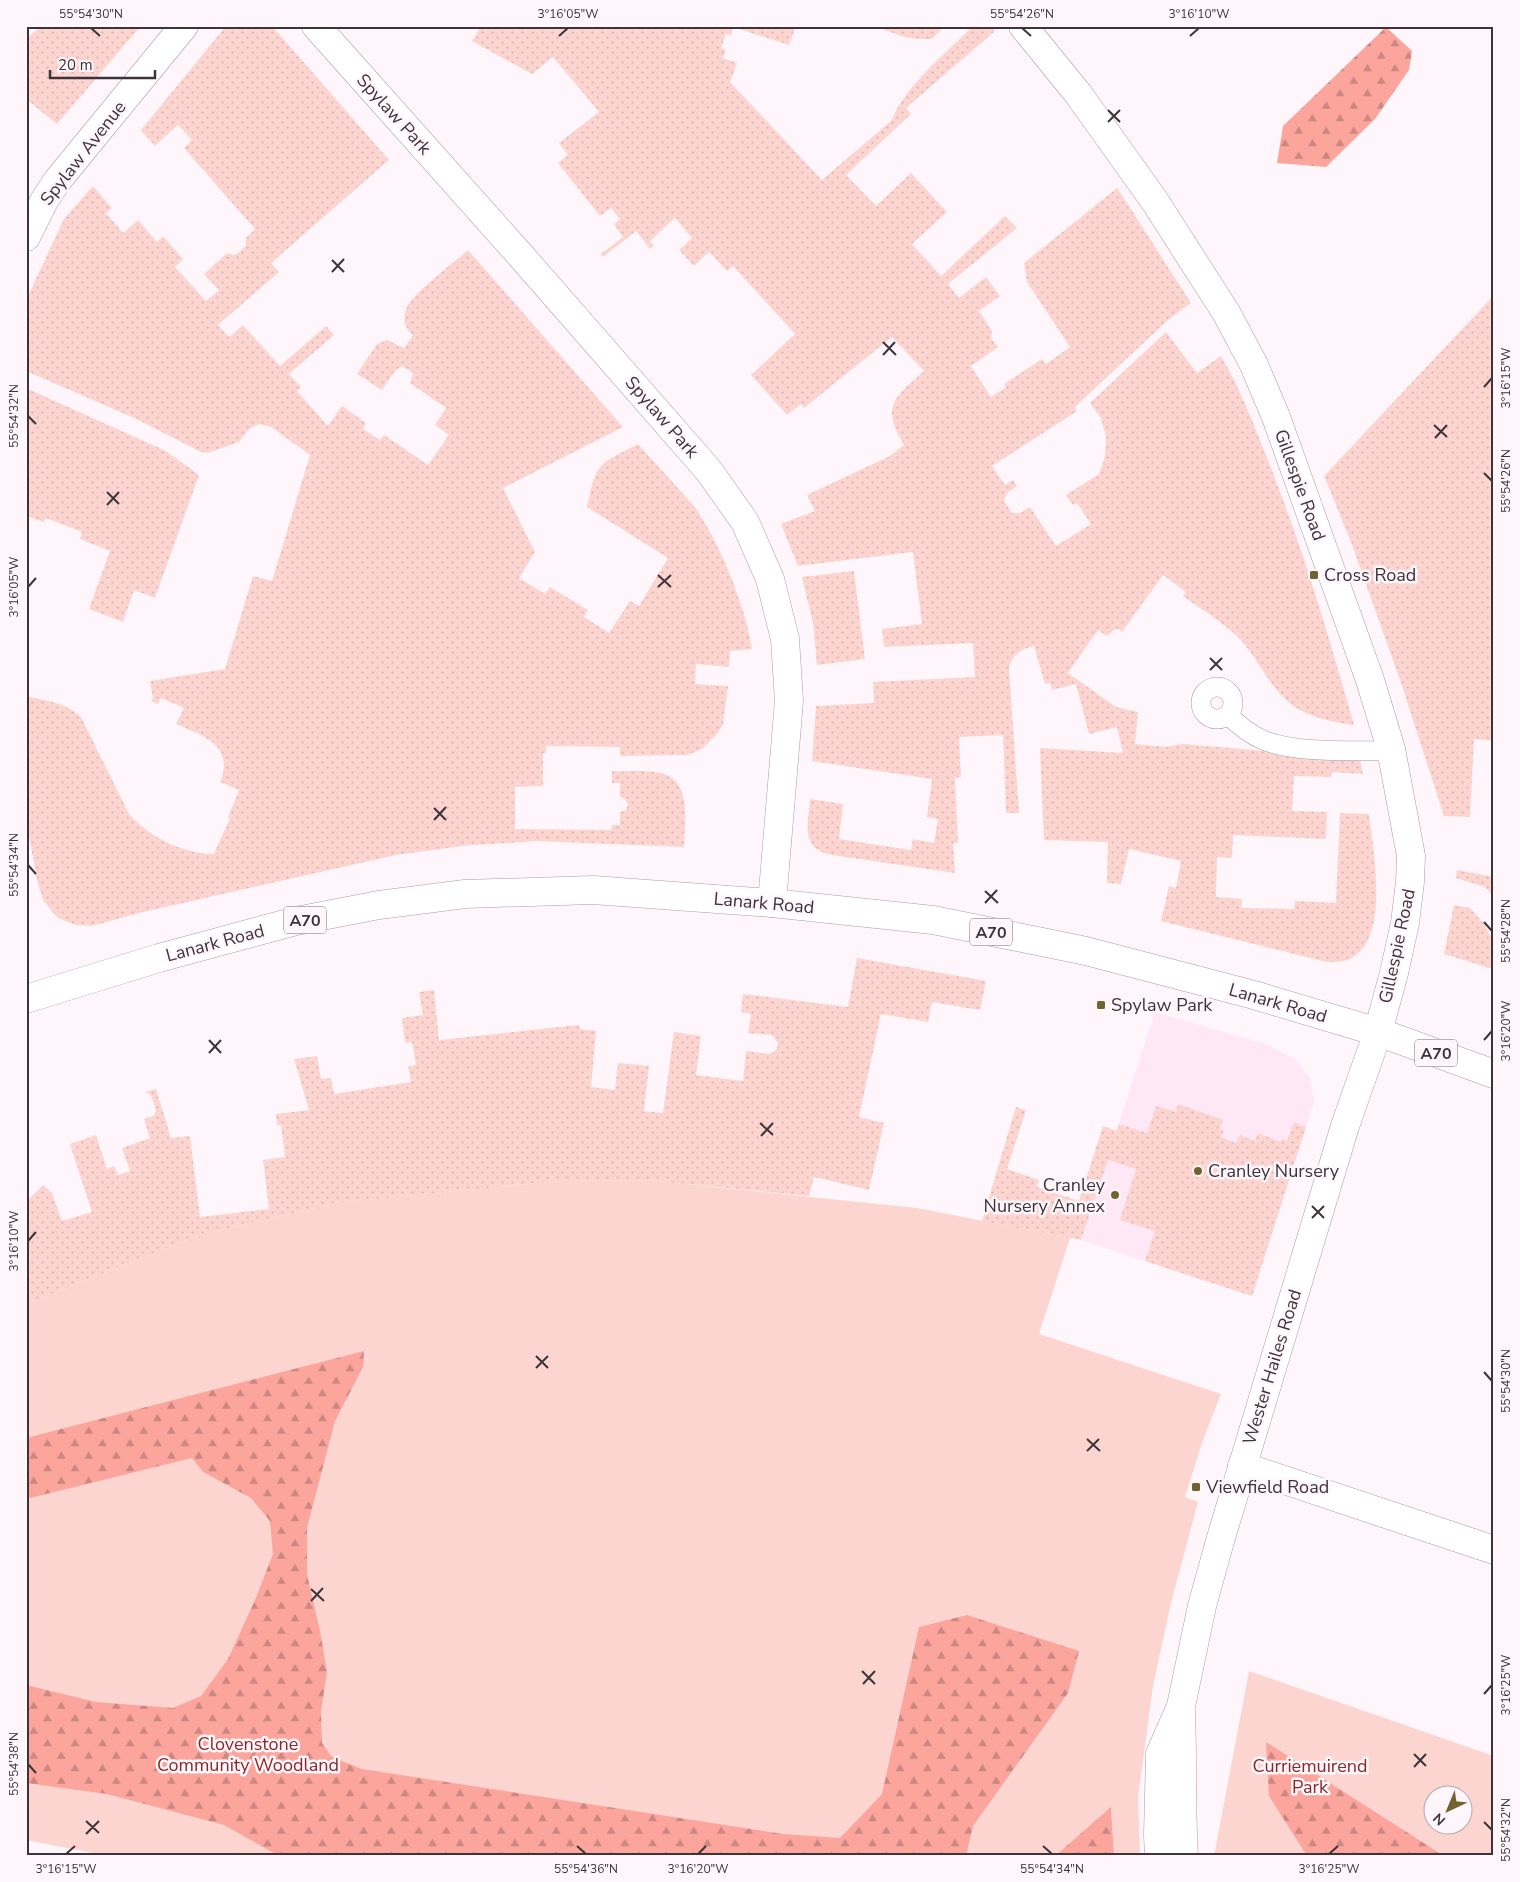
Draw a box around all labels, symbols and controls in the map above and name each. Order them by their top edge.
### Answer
text: 55°54'30"N [59,6,123,22]
text: 3°16'05"W [537,6,599,22]
text: 55°54'26"N [990,6,1054,22]
text: 3°16'10"W [1168,6,1230,22]
scale bar [50,48,155,80]
text: 20 m [58,55,93,75]
street label: Spylaw Park [351,68,437,160]
street label: Spylaw Avenue [35,96,131,210]
text: 3°16'15"W [1498,347,1514,409]
street label: Spylaw Park [620,371,705,464]
text: 55°54'32"N [6,384,22,448]
street label: Gillespie Road [1269,426,1331,544]
text: 55°54'26"N [1498,449,1514,513]
text: 3°16'05"W [6,556,22,618]
place label: Cross Road [1324,563,1416,587]
marker: Cross Road [1308,569,1320,581]
text: 55°54'34"N [6,833,22,897]
street label: Gillespie Road [1373,886,1421,1006]
street label: Lanark Road [713,887,815,919]
text: 55°54'28"N [1498,899,1514,963]
road number: A70 [284,906,326,934]
street label: Lanark Road [163,918,267,968]
road number: A70 [970,919,1012,946]
street label: Lanark Road [1226,978,1330,1028]
place label: Spylaw Park [1111,993,1213,1017]
marker: Spylaw Park [1095,999,1107,1011]
text: 3°16'20"W [1498,1000,1514,1062]
road number: A70 [1415,1040,1457,1066]
place label: Cranley Nursery [1208,1159,1340,1183]
marker: Cranley Nursery [1192,1165,1204,1177]
place label: Cranley Nursery Annex [984,1173,1106,1218]
marker: Cranley Nursery Annex [1109,1189,1121,1201]
text: 3°16'10"W [6,1210,22,1272]
street label: Wester Hailes Road [1237,1286,1307,1448]
text: 55°54'30"N [1498,1349,1514,1413]
place label: Viewfield Road [1205,1475,1329,1499]
marker: Viewfield Road [1190,1481,1202,1493]
text: 3°16'25"W [1498,1654,1514,1716]
text: 55°54'38"N [6,1732,22,1796]
park label: Clovenstone Community Woodland [157,1732,339,1777]
park label: Curriemuirend Park [1253,1754,1367,1799]
north arrow [1422,1784,1472,1834]
text: 55°54'32"N [1498,1798,1514,1862]
text: N [1429,1809,1450,1829]
text: 3°16'15"W [35,1861,97,1877]
text: 55°54'36"N [554,1861,618,1877]
text: 3°16'20"W [667,1861,729,1877]
text: 55°54'34"N [1020,1861,1084,1877]
text: 3°16'25"W [1298,1861,1360,1877]

